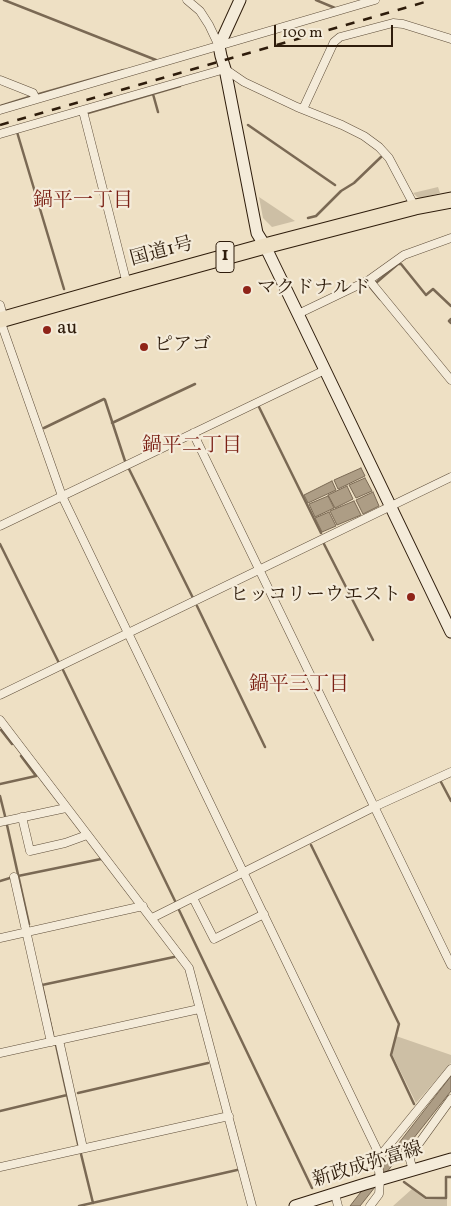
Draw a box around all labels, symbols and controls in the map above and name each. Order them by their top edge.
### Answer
scale bar [276,15,395,47]
text: 100 m [282,23,322,44]
district label: 鍋平一丁目 [33,190,133,214]
street label: 国道1号 [128,234,196,272]
road number: 1 [216,242,234,272]
place label: マクドナルド [257,279,371,301]
marker: マクドナルド [241,284,253,296]
place label: au [57,319,77,341]
marker: au [41,324,53,336]
place label: ピアゴ [154,336,211,358]
marker: ピアゴ [138,341,150,353]
district label: 鍋平二丁目 [142,435,242,459]
place label: ヒッコリーウエスト [230,586,401,608]
marker: ヒッコリーウエスト [405,591,417,603]
district label: 鍋平三丁目 [249,674,349,698]
street label: 新政成弥富線 [310,1138,426,1194]

